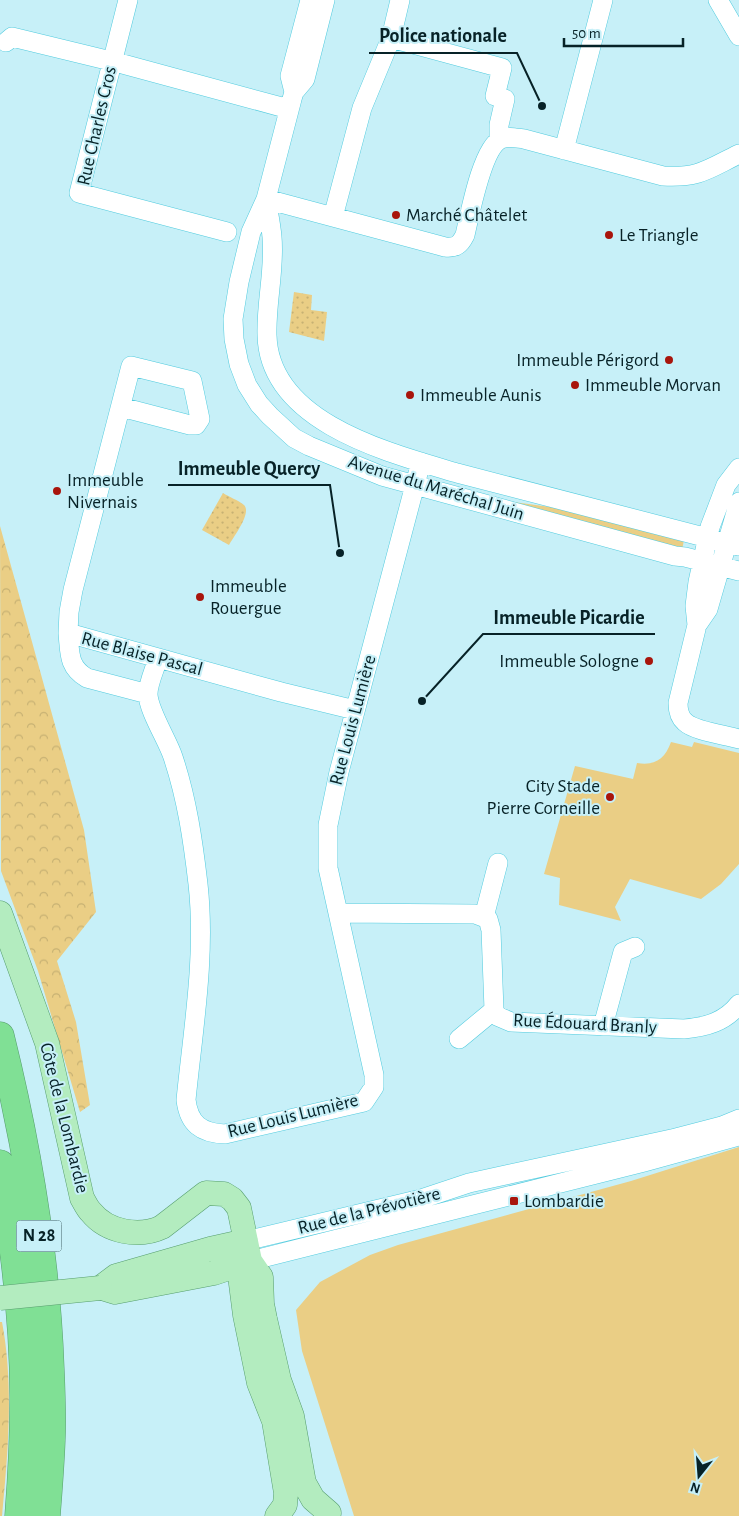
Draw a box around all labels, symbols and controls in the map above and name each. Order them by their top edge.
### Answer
scale bar [564,15,683,47]
callout: Police nationale [369,18,517,53]
text: Police nationale [379,26,507,46]
text: 50 m [572,26,601,41]
street label: Rue Charles Cros [74,65,120,187]
place label: Marché Châtelet [406,206,527,225]
marker: Marché Châtelet [390,209,402,221]
place label: Le Triangle [619,226,698,245]
marker: Le Triangle [603,229,615,241]
place label: Immeuble Périgord [516,351,659,370]
marker: Immeuble Périgord [663,354,675,366]
place label: Immeuble Morvan [585,376,721,395]
marker: Immeuble Morvan [569,379,581,391]
place label: Immeuble Aunis [420,386,541,405]
marker: Immeuble Aunis [404,389,416,401]
callout: Immeuble Quercy [168,450,330,485]
street label: Avenue du Maréchal Juin [346,452,526,524]
text: Immeuble Quercy [178,459,320,480]
place label: Immeuble Nivernais [67,471,144,512]
marker: Immeuble Nivernais [51,485,63,497]
place label: Immeuble Rouergue [210,577,287,618]
marker: Immeuble Rouergue [194,591,206,603]
callout: Immeuble Picardie [483,599,655,634]
text: Immeuble Picardie [493,608,645,628]
street label: Rue Blaise Pascal [79,629,205,679]
place label: Immeuble Sologne [499,652,639,671]
street label: Rue Louis Lumière [326,653,380,787]
marker: Immeuble Sologne [643,655,655,667]
place label: City Stade Pierre Corneille [487,777,600,818]
marker: City Stade Pierre Corneille [604,791,616,803]
street label: Rue Édouard Branly [513,1009,658,1037]
street label: Côte de la Lombardie [36,1041,92,1195]
street label: Rue Louis Lumière [226,1091,360,1141]
street label: Rue de la Prévotière [296,1184,442,1238]
place label: Lombardie [524,1192,604,1211]
marker: Lombardie [508,1195,520,1207]
road number: N 28 [16,1220,62,1252]
north arrow [674,1451,724,1501]
text: N [689,1479,702,1496]

